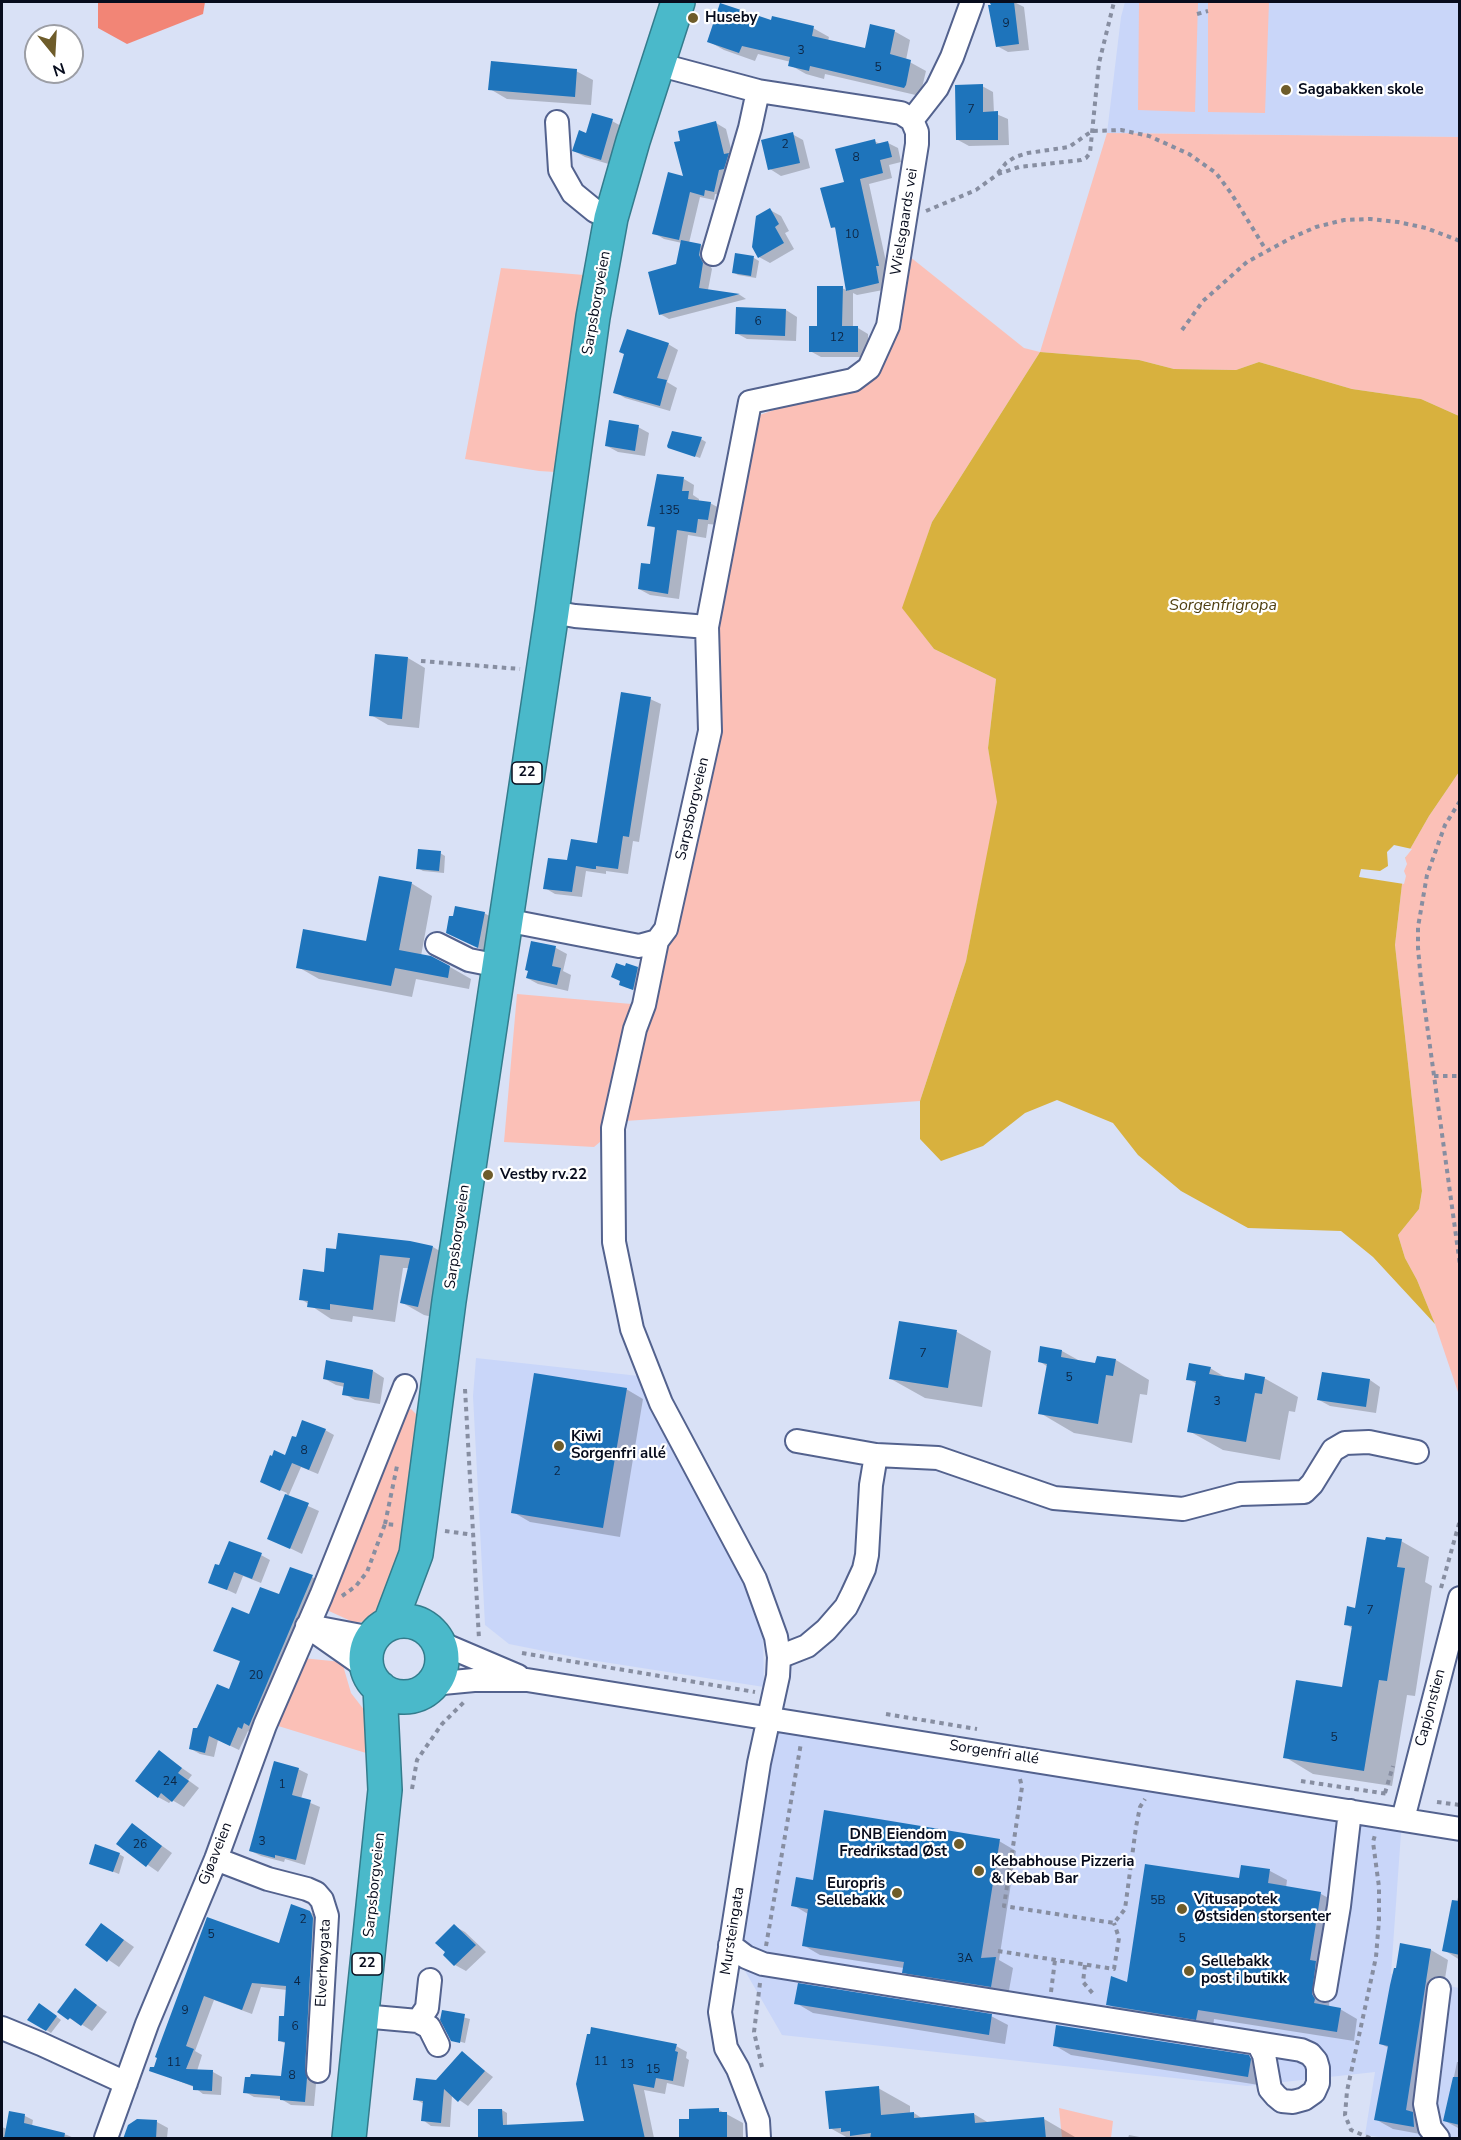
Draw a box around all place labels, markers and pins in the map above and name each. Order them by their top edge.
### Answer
place label: Huseby [705,9,757,27]
marker: Huseby [686,11,700,25]
place label: Sagabakken skole [1298,81,1424,99]
marker: Sagabakken skole [1279,83,1293,97]
place label: Vestby rv.22 [500,1166,587,1184]
marker: Vestby rv.22 [481,1168,495,1182]
place label: Kiwi Sorgenfri allé [571,1428,666,1463]
marker: Kiwi Sorgenfri allé [552,1439,566,1453]
place label: DNB Eiendom Fredrikstad Øst [839,1826,947,1861]
marker: DNB Eiendom Fredrikstad Øst [952,1837,966,1851]
place label: Kebabhouse Pizzeria & Kebab Bar [991,1853,1134,1888]
marker: Kebabhouse Pizzeria & Kebab Bar [972,1864,986,1878]
place label: Europris Sellebakk [816,1875,885,1910]
marker: Europris Sellebakk [890,1886,904,1900]
place label: Vitusapotek Østsiden storsenter [1194,1891,1331,1926]
marker: Vitusapotek Østsiden storsenter [1175,1902,1189,1916]
place label: Sellebakk post i butikk [1201,1953,1287,1988]
marker: Sellebakk post i butikk [1182,1964,1196,1978]

